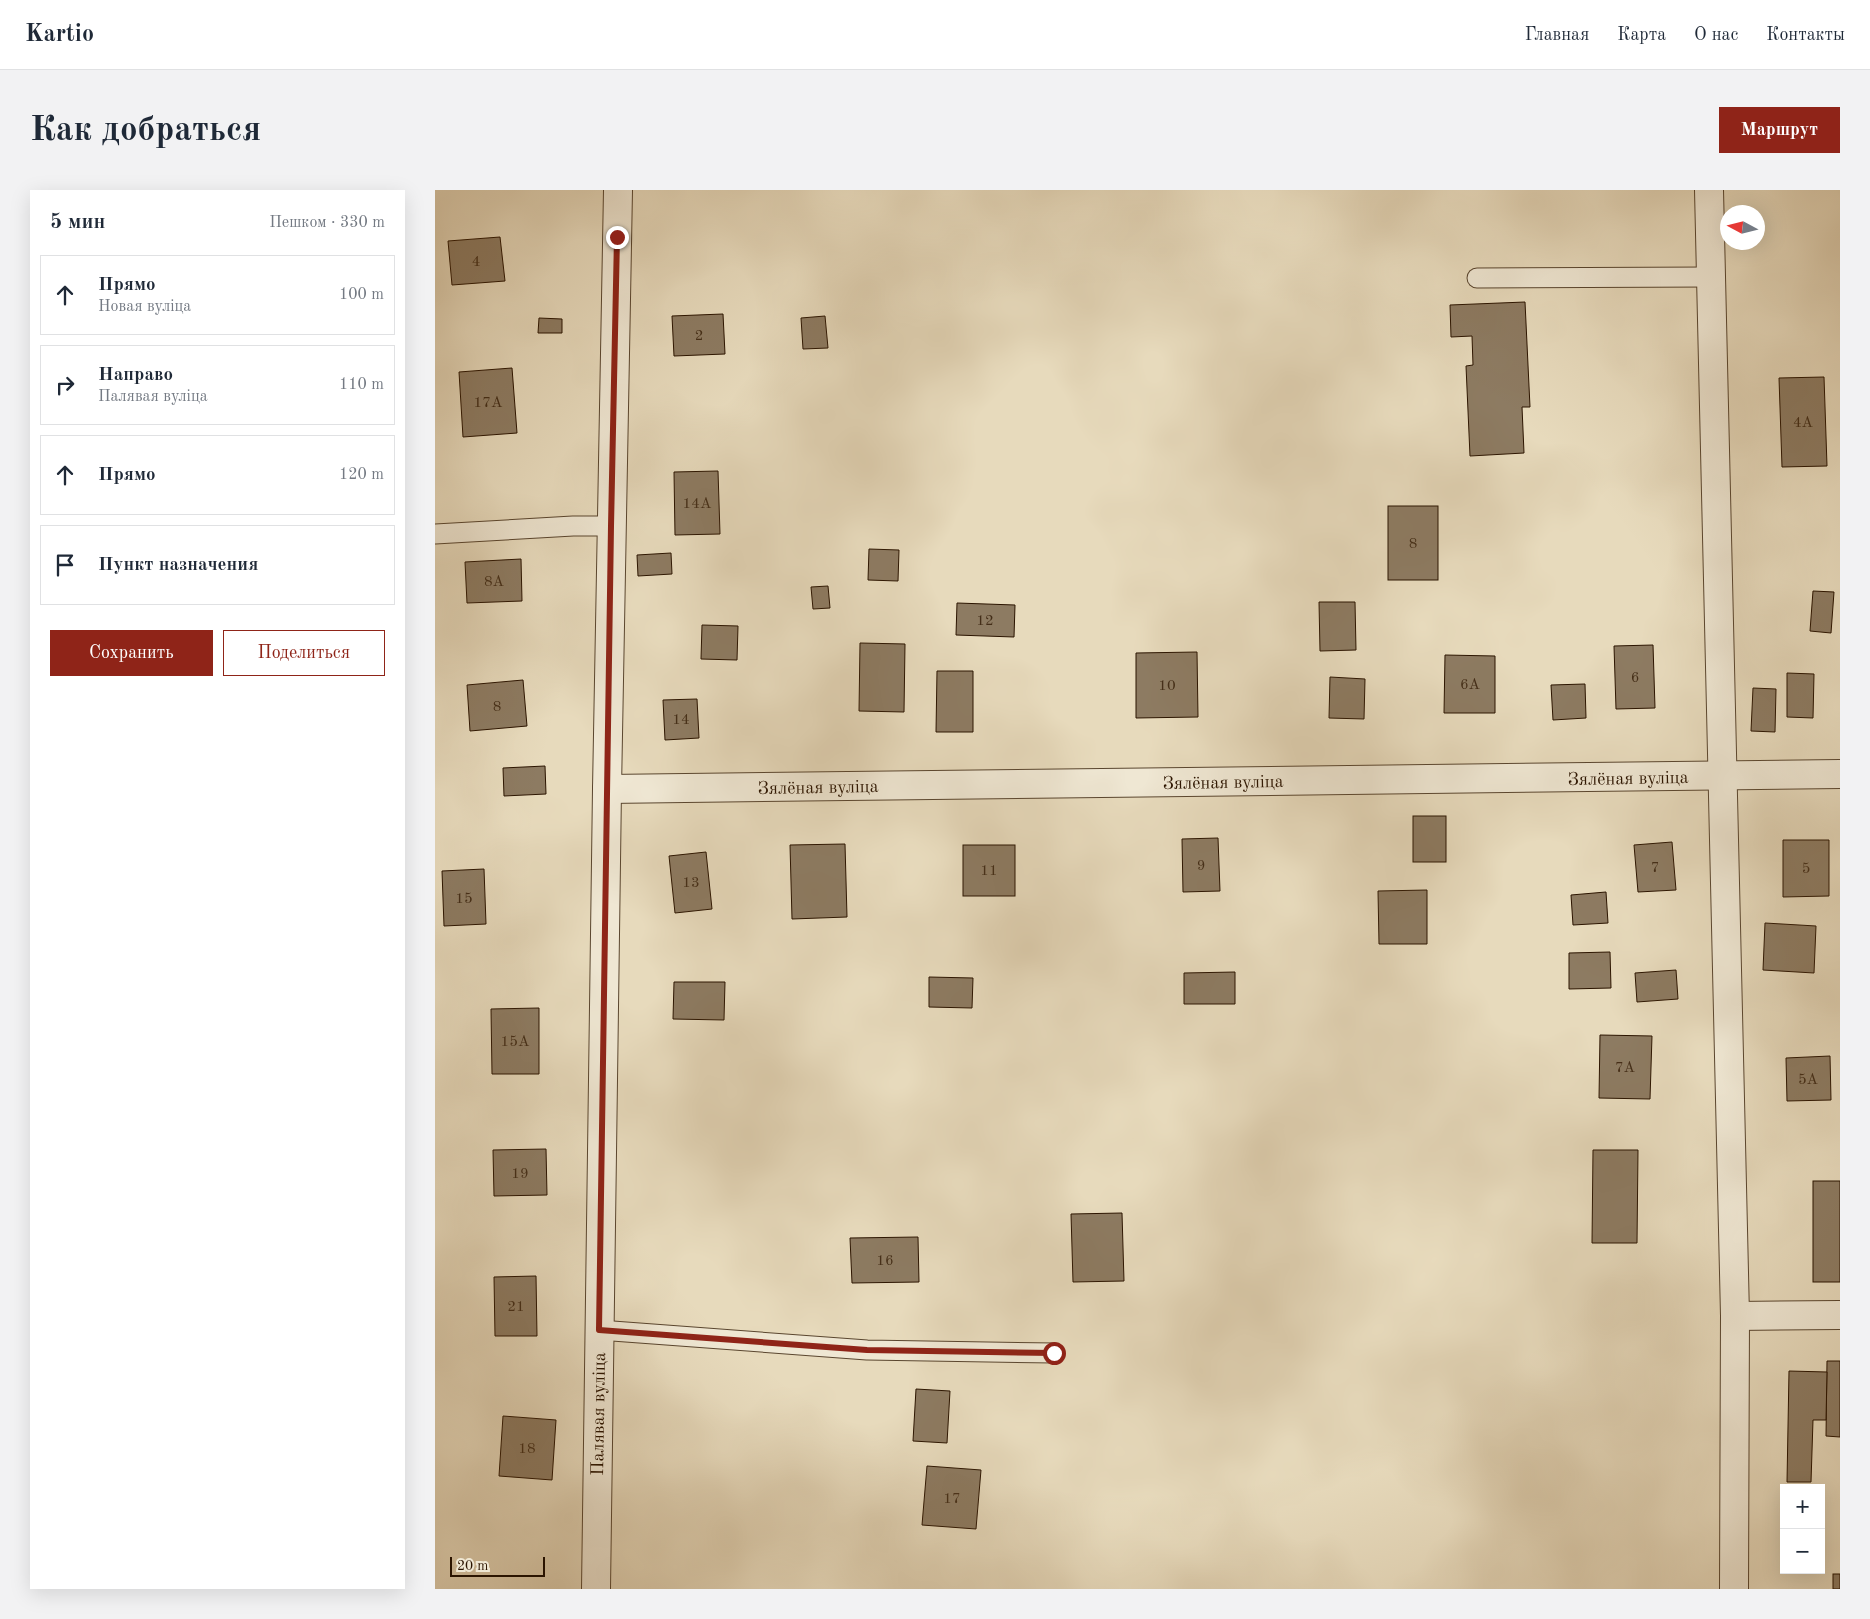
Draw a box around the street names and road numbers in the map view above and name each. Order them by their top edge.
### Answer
street label: Зялёная вуліца [1567,769,1689,789]
street label: Зялёная вуліца [1162,773,1284,793]
street label: Зялёная вуліца [757,778,879,798]
street label: Палявая вуліца [589,1352,609,1476]

